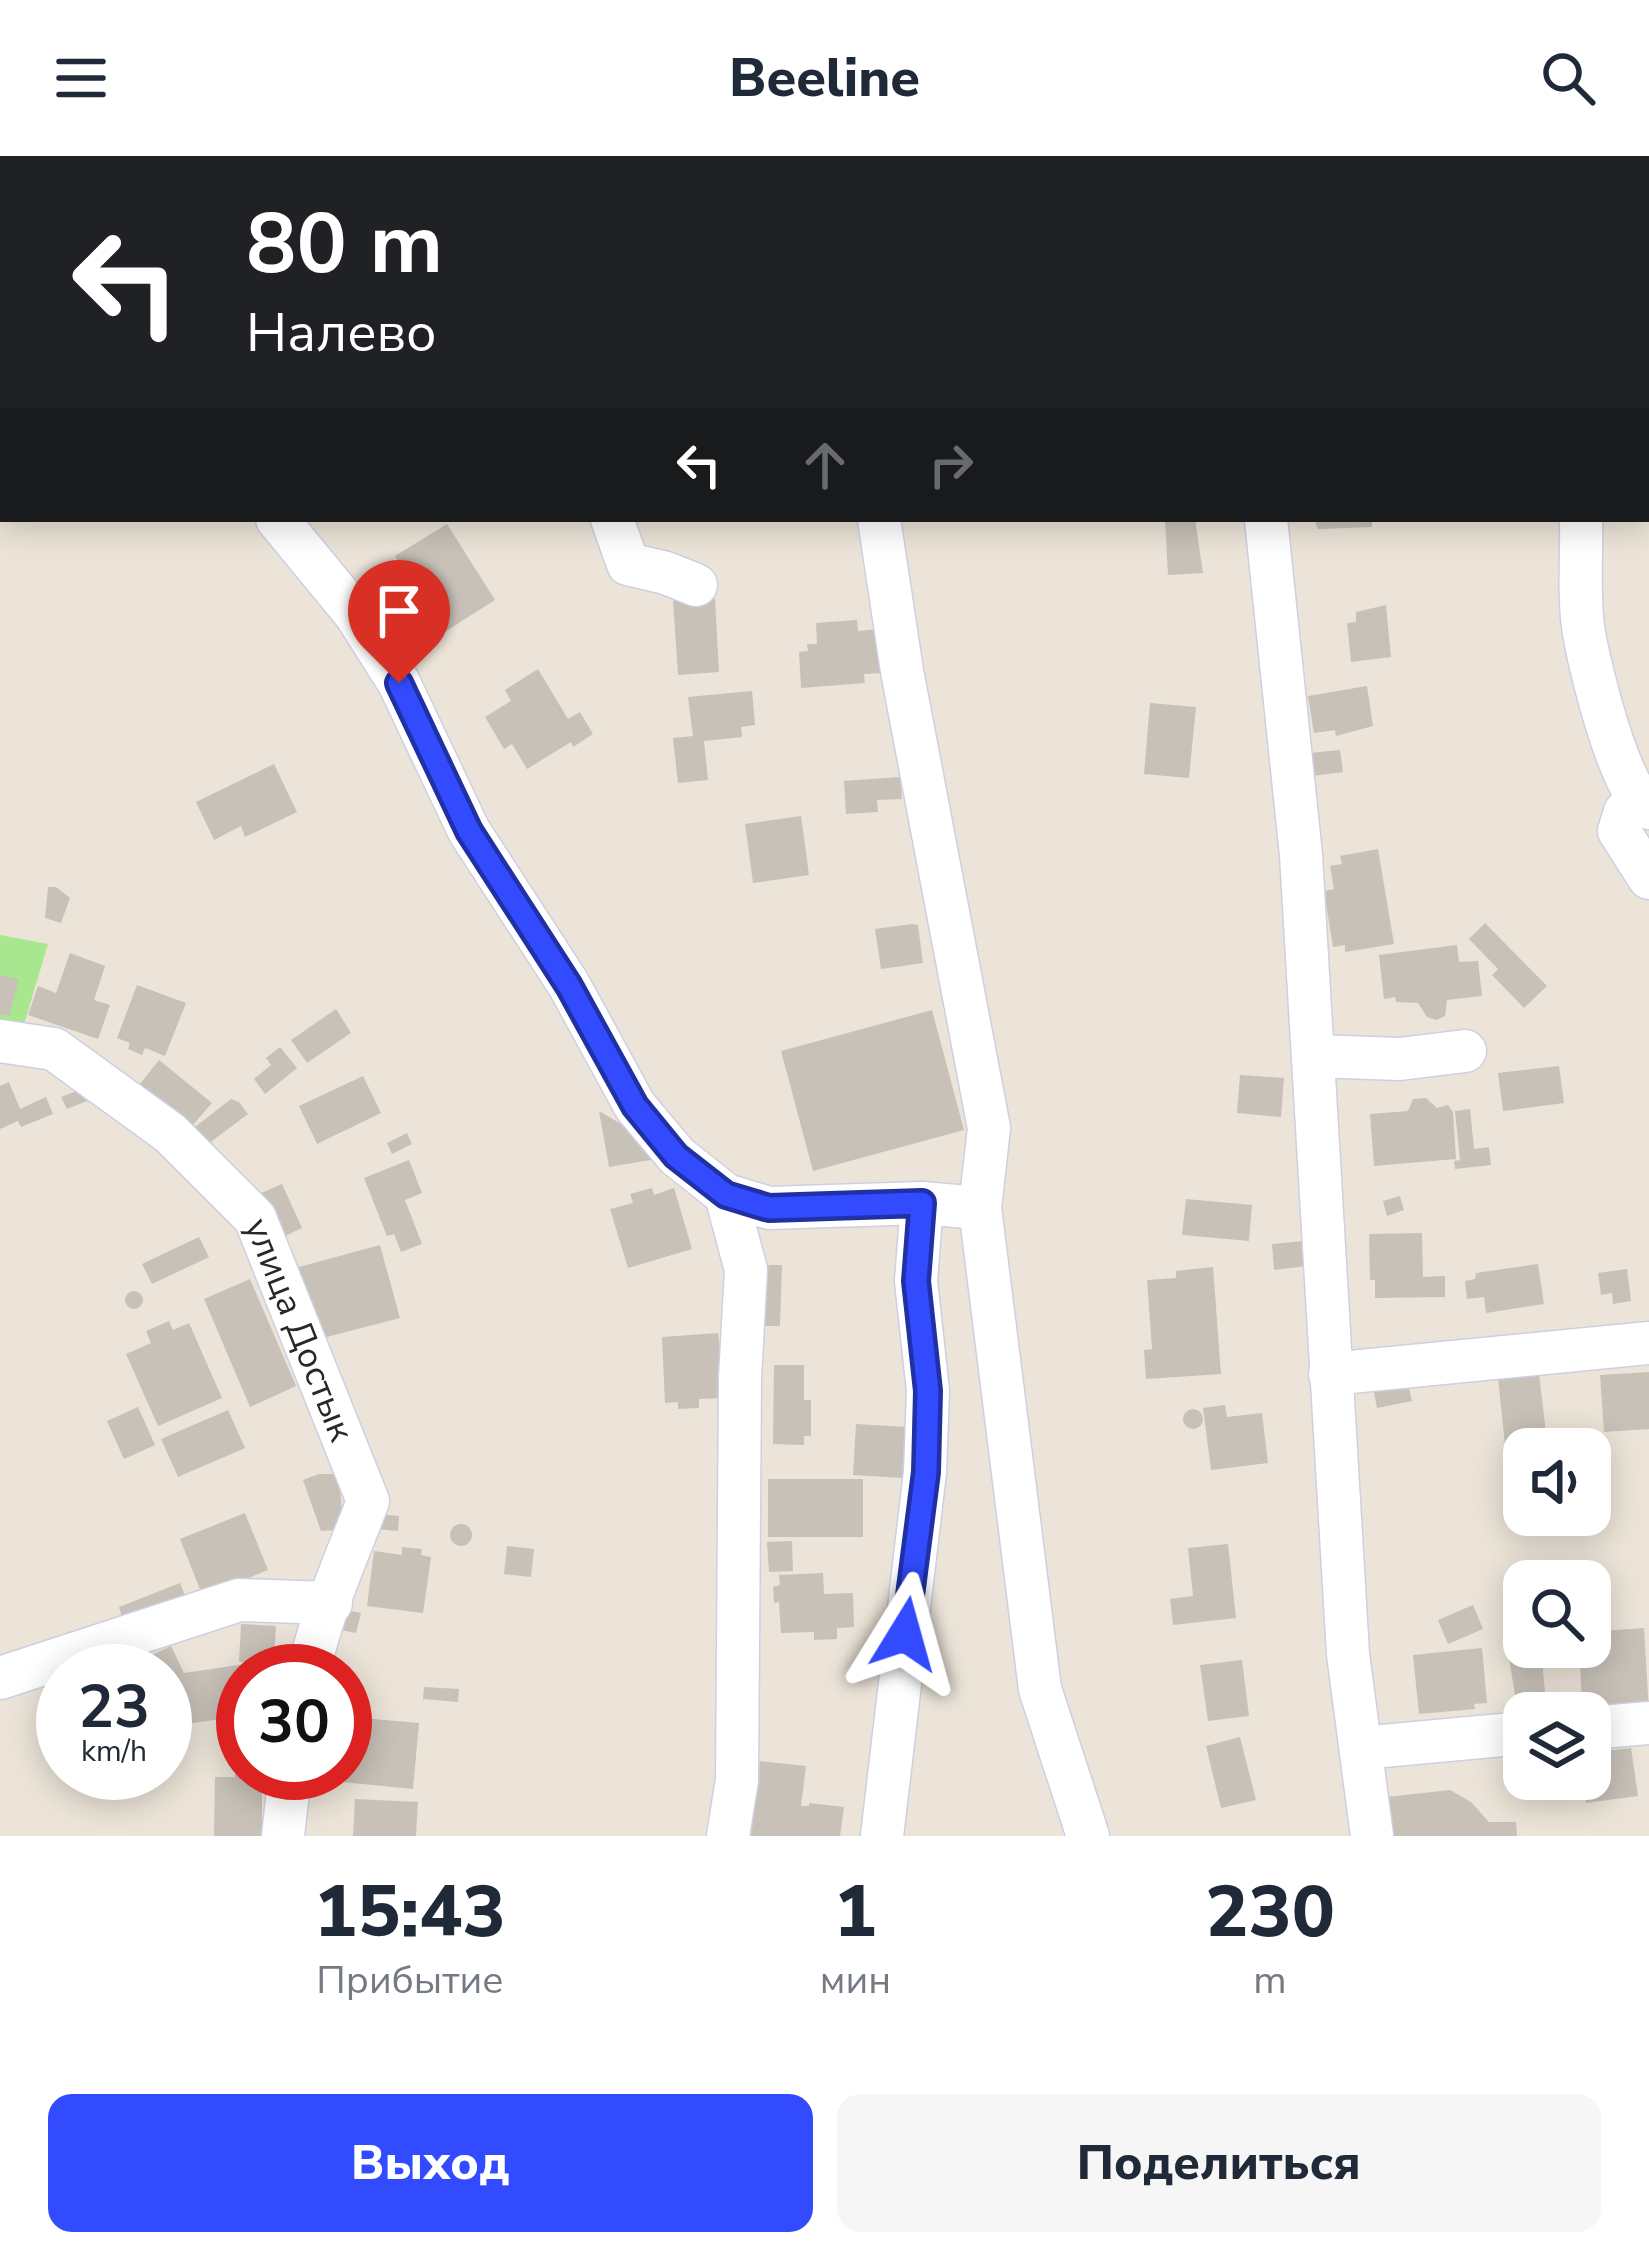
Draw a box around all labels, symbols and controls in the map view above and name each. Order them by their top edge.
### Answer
text: Beeline [729,41,920,115]
icon: menu [48,45,114,111]
icon: search [1535,45,1601,111]
text: 80 m [246,187,443,302]
icon: left [48,204,204,360]
text: Налево [246,296,437,370]
icon: left [666,432,732,498]
icon: ahead [792,432,858,498]
icon: right [918,432,984,498]
pin [348,560,450,683]
icon: arrive [366,578,432,644]
street label: улица Достык [233,1211,366,1448]
map controls [1503,1428,1611,1800]
button: sound [1503,1428,1611,1536]
button: search [1503,1560,1611,1668]
position arrow [842,1571,968,1697]
speed limit sign: 30 [216,1644,372,1800]
text: 23 [78,1666,150,1748]
button: layers [1503,1692,1611,1800]
text: km/h [81,1731,147,1772]
text: 15:43 [314,1863,506,1961]
text: 1 [834,1863,877,1961]
text: 230 [1205,1863,1335,1961]
text: Прибытие [316,1954,503,2007]
text: мин [820,1954,891,2007]
text: m [1253,1954,1287,2007]
button: Выход [48,2094,813,2232]
button: Поделиться [837,2094,1601,2232]

